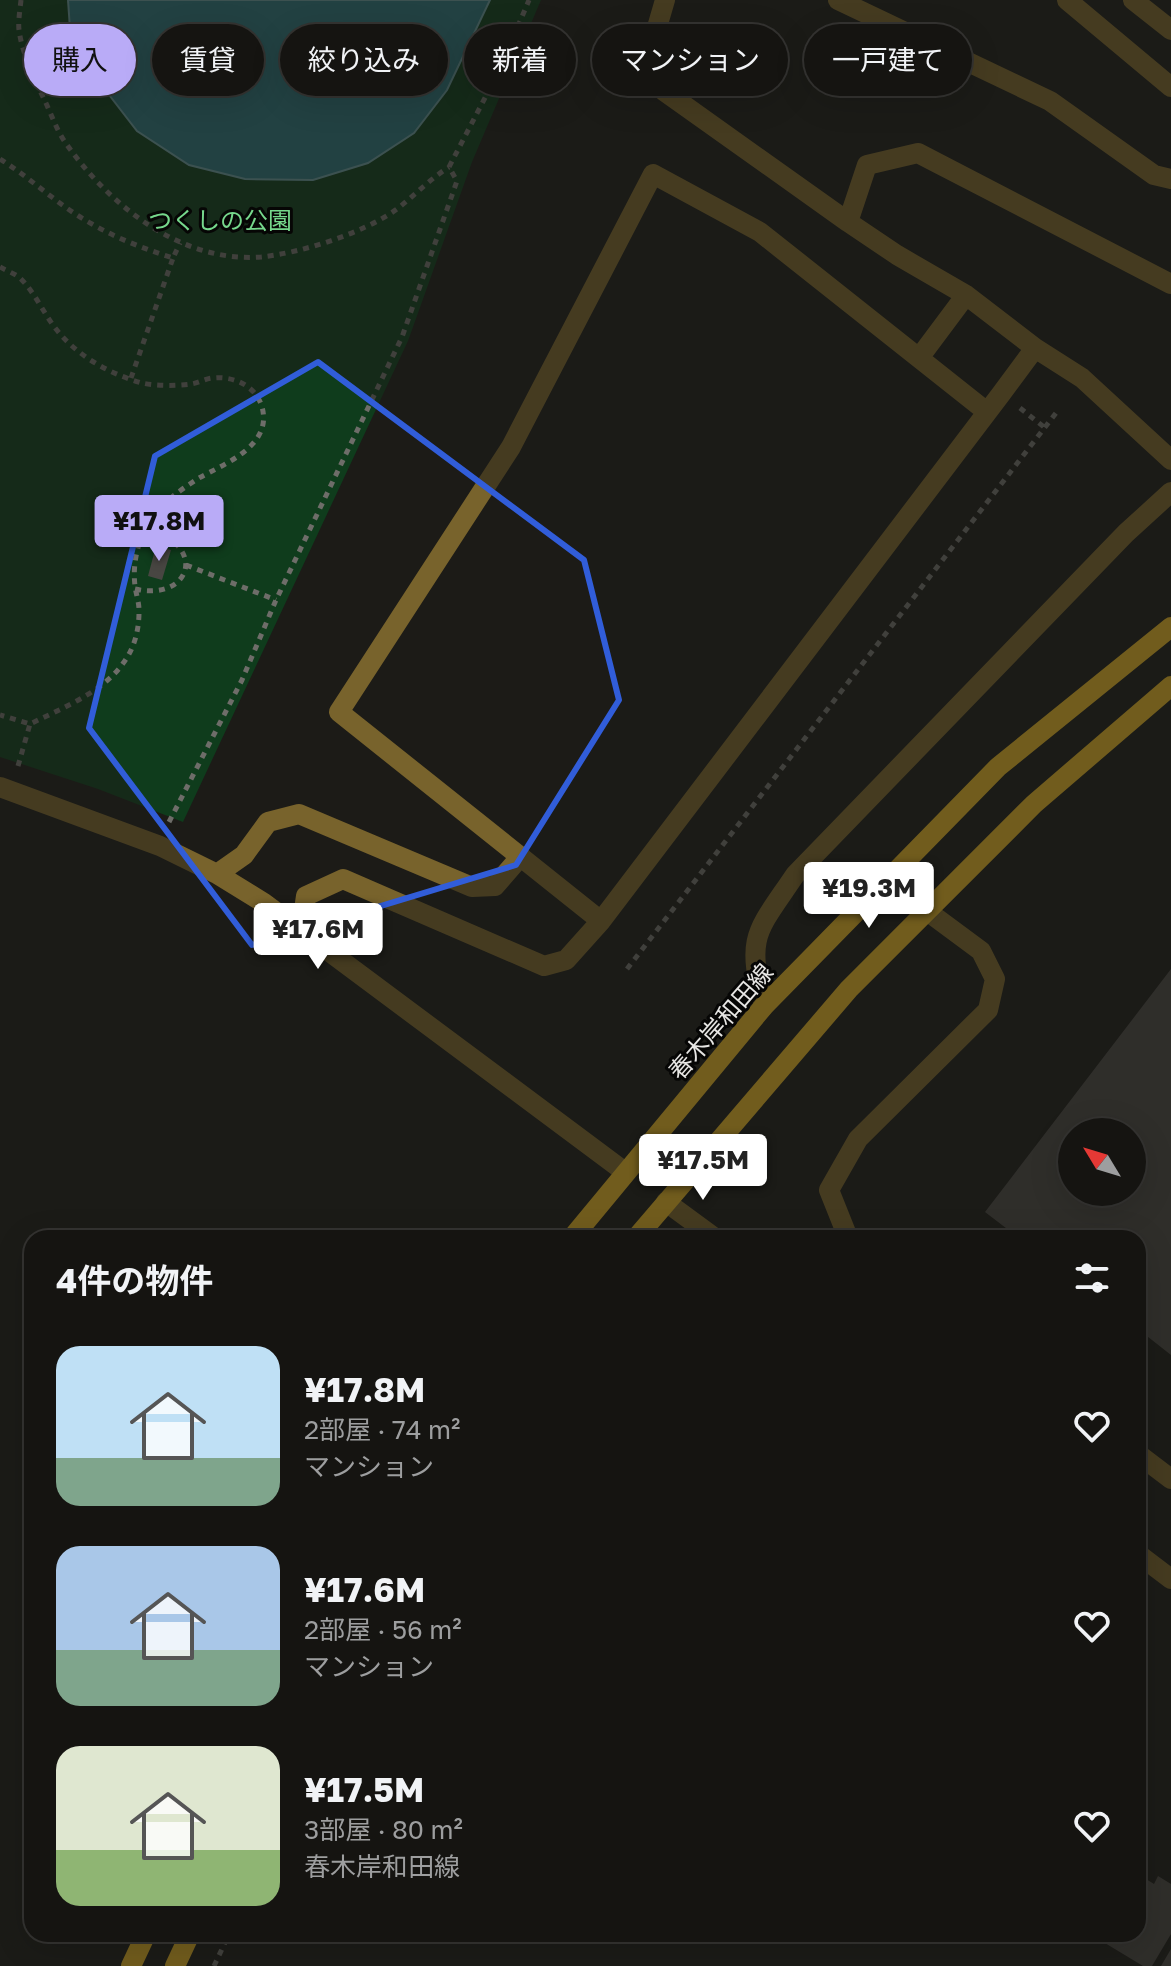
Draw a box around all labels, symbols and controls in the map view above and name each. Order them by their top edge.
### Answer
chip: 購入 [24,24,136,96]
chip: 賃貸 [152,24,264,96]
chip: 絞り込み [280,24,448,96]
chip: 新着 [464,24,576,96]
chip: マンション [592,24,788,96]
chip: 一戸建て [804,24,972,96]
park label: つくしの公園 [148,205,292,234]
pin: ¥17.8M [94,495,224,563]
text: ¥17.8M [113,505,205,536]
pin: ¥19.3M [804,862,934,930]
text: ¥19.3M [822,872,916,903]
pin: ¥17.6M [253,903,383,971]
text: ¥17.6M [272,913,364,944]
street label: 春木岸和田線 [662,957,778,1085]
north arrow [1058,1118,1146,1206]
map controls [1058,1118,1146,1206]
pin: ¥17.5M [638,1134,768,1202]
text: ¥17.5M [657,1144,749,1175]
icon: filters [1070,1256,1114,1300]
text: 4件の物件 [56,1260,213,1300]
text: ¥17.8M [304,1369,425,1409]
icon: home [120,1378,216,1474]
icon: heart [1070,1404,1114,1448]
text: 2部屋 · 74 m² [304,1414,460,1445]
text: マンション [304,1451,434,1482]
text: ¥17.6M [304,1569,425,1609]
icon: home [120,1578,216,1674]
icon: heart [1070,1604,1114,1648]
text: 2部屋 · 56 m² [304,1614,462,1645]
text: マンション [304,1651,434,1682]
text: ¥17.5M [304,1769,424,1809]
icon: home [120,1778,216,1874]
icon: heart [1070,1804,1114,1848]
text: 3部屋 · 80 m² [304,1814,463,1845]
text: 春木岸和田線 [304,1851,460,1882]

